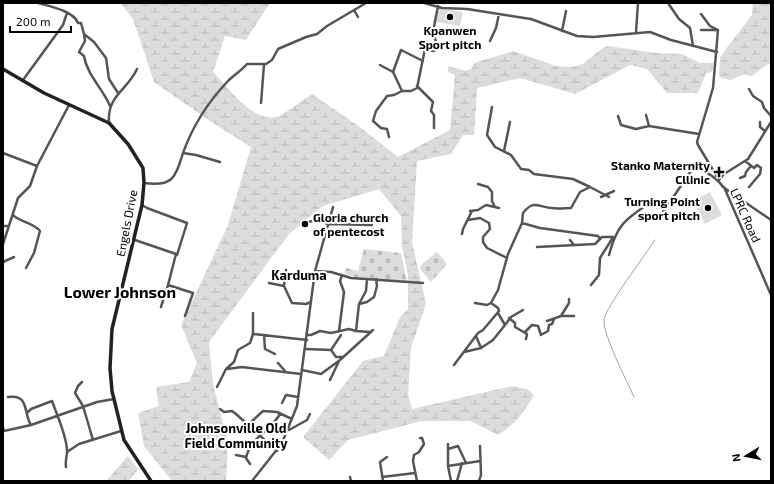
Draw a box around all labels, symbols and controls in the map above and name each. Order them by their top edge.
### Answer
scale bar [10,8,71,34]
marker: Kpanwen Sport pitch [445,12,455,22]
text: 200 m [16,14,50,28]
place label: Kpanwen Sport pitch [419,23,481,51]
place label: Stanko Maternity Cllinic [611,158,710,186]
marker: Stanko Maternity Cllinic [713,166,725,178]
street label: LPRC Road [728,186,764,244]
street label: Engels Drive [113,188,139,258]
place label: Turning Point sport pitch [624,194,700,222]
marker: Turning Point sport pitch [703,203,713,213]
place label: Gloria church of pentecost [313,210,388,238]
marker: Gloria church of pentecost [300,219,310,229]
district label: Karduma [271,267,327,283]
district label: Lower Johnson [64,282,176,301]
district label: Johnsonville Old Field Community [184,420,288,451]
north arrow [726,436,766,476]
text: N [729,453,743,463]

